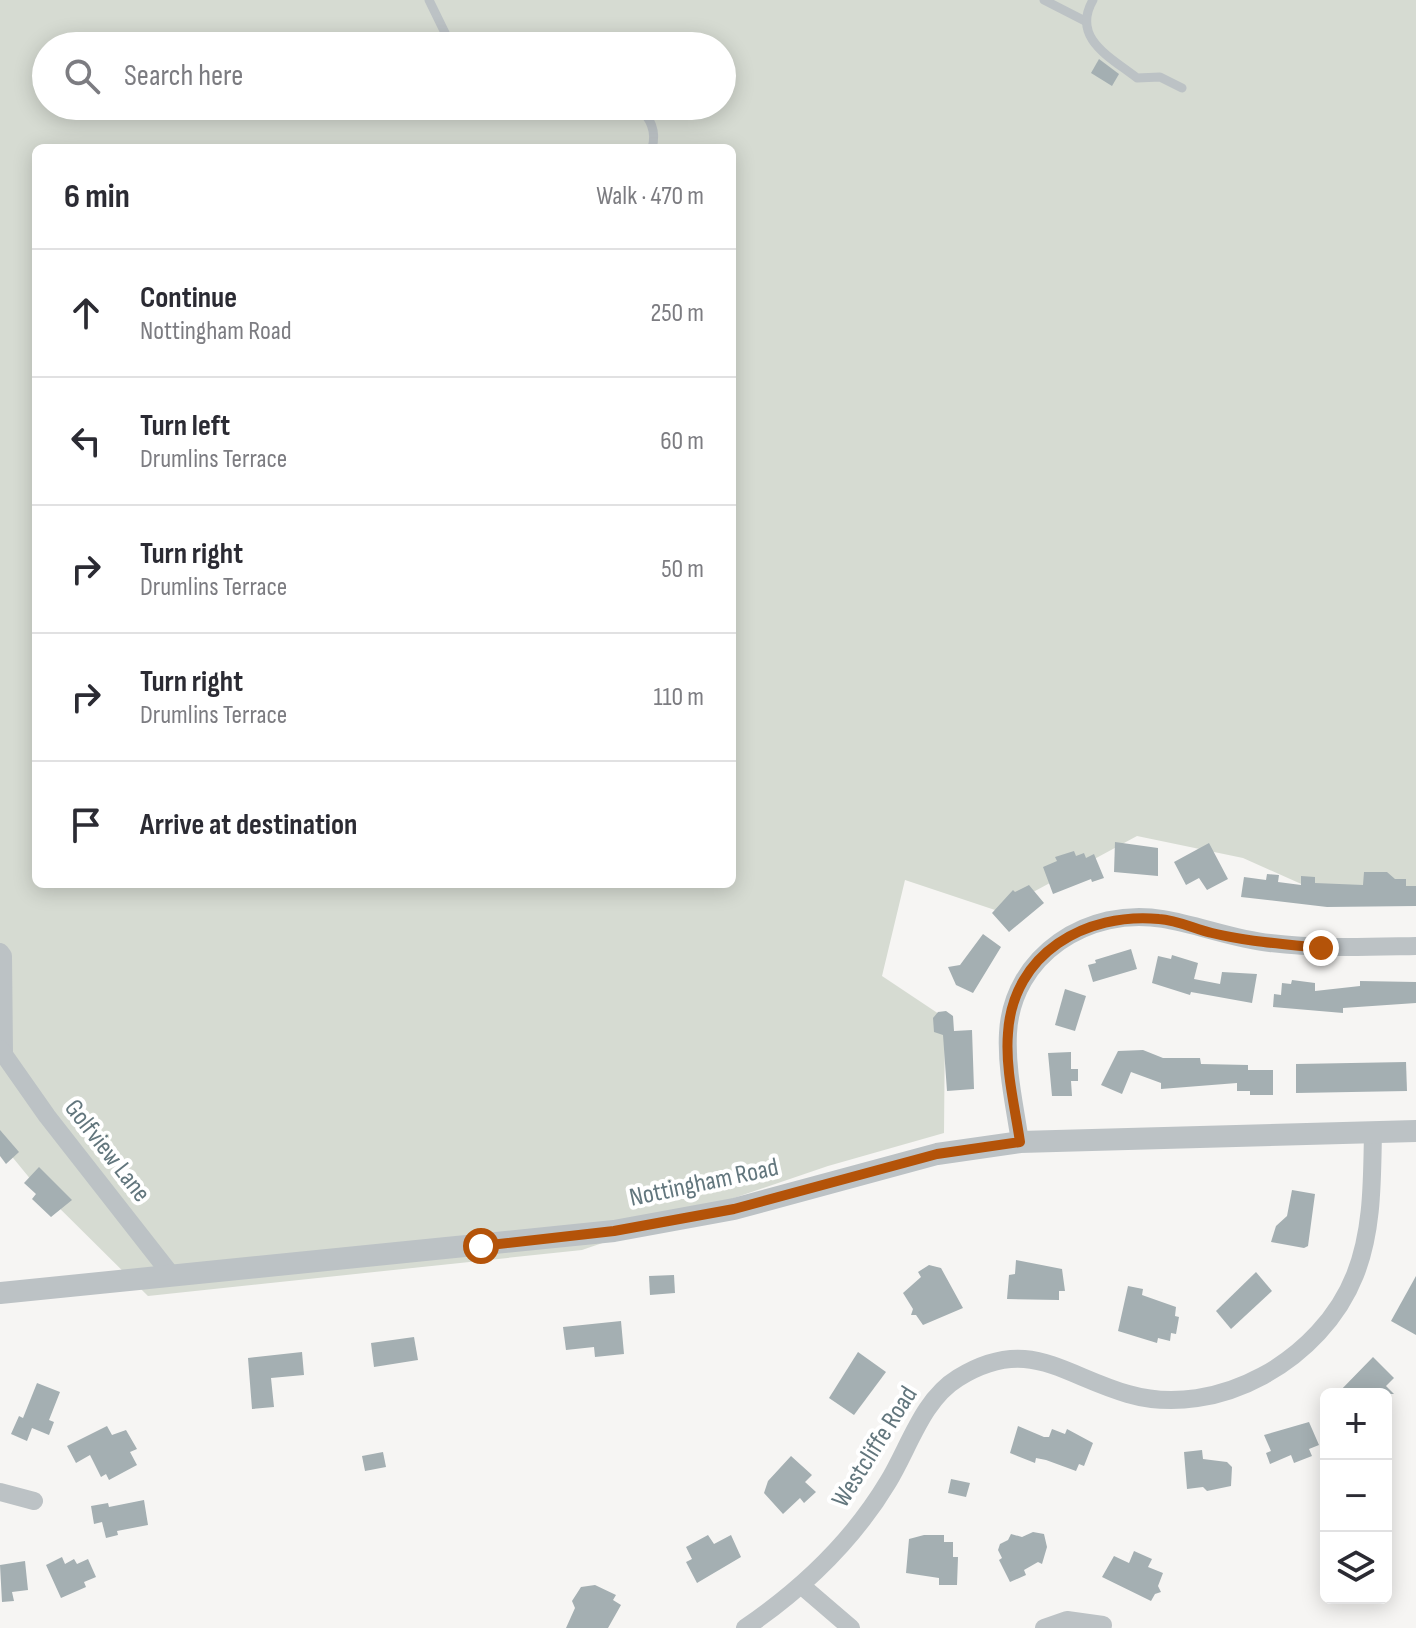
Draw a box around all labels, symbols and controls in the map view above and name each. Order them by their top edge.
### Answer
search box [32,32,736,120]
icon: search [60,54,104,98]
text: Search here [124,58,243,94]
text: 6 min [64,176,130,217]
text: Walk · 470 m [596,181,704,212]
text: Continue [140,280,237,316]
icon: ahead [64,291,108,335]
text: 250 m [650,298,704,329]
text: Nottingham Road [140,316,292,347]
text: Turn left [140,408,230,444]
icon: left [64,419,108,463]
text: 60 m [660,426,704,457]
text: Drumlins Terrace [140,444,287,475]
text: Turn right [140,536,243,572]
icon: right [64,547,108,591]
text: 50 m [661,554,704,585]
text: Drumlins Terrace [140,572,287,603]
text: Turn right [140,664,243,700]
icon: right [64,675,108,719]
text: 110 m [653,682,704,713]
text: Drumlins Terrace [140,700,287,731]
icon: arrive [64,803,108,847]
text: Arrive at destination [140,807,357,843]
route end [1303,930,1339,966]
street label: Golfview Lane [57,1094,157,1208]
street label: Nottingham Road [627,1152,781,1214]
route start [463,1228,499,1264]
street label: Westcliffe Road [826,1381,924,1513]
map controls [1320,1388,1392,1604]
button: + [1320,1388,1392,1460]
button: − [1320,1460,1392,1532]
button: layers [1320,1532,1392,1604]

